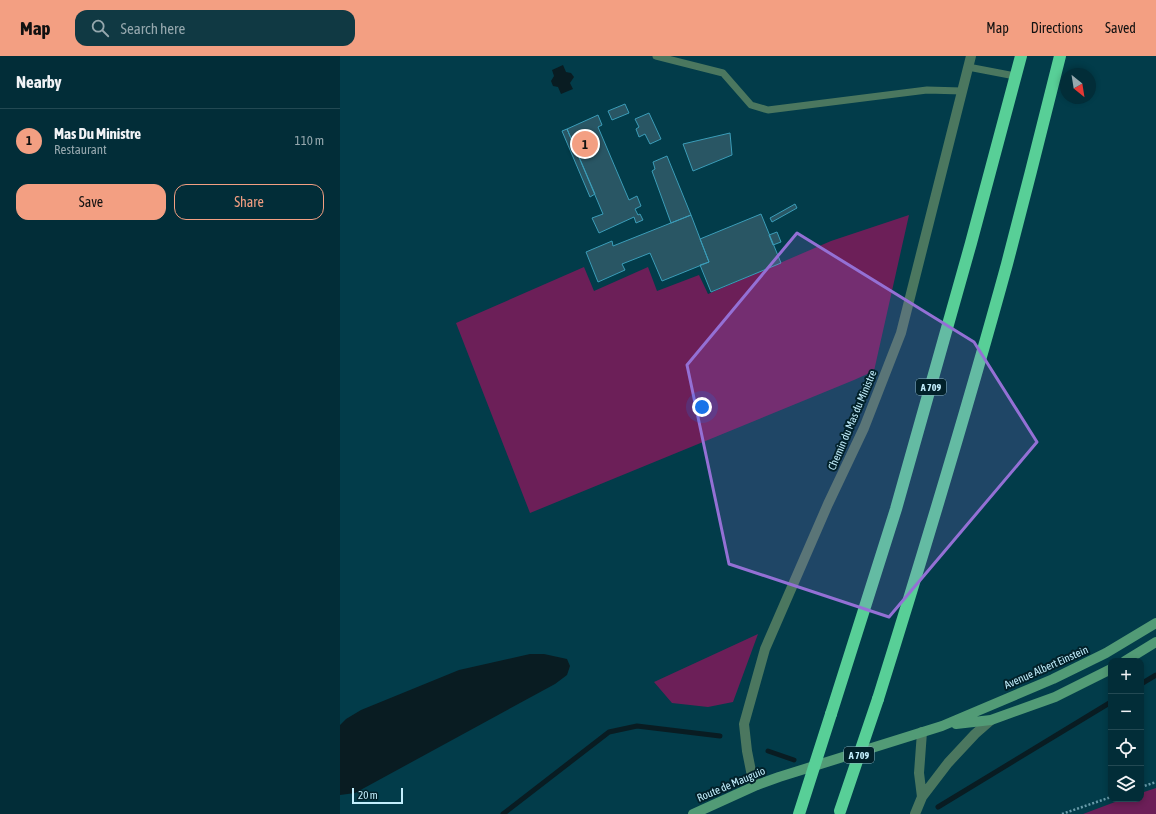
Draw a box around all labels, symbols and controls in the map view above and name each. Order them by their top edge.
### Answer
search box [75,10,355,46]
text: Map [20,17,51,39]
icon: search [89,17,111,39]
text: Search here [121,20,185,37]
text: Map [986,20,1009,36]
text: Directions [1031,20,1083,36]
text: Saved [1105,20,1136,36]
north arrow [1060,68,1096,104]
text: Nearby [16,72,62,92]
text: Mas Du Ministre [54,125,141,142]
pin: 1 [572,129,598,159]
text: 1 [26,133,32,148]
text: 110 m [295,133,324,148]
text: Restaurant [54,142,107,157]
button: Save [16,184,166,220]
button: Share [174,184,324,220]
street label: Chemin du Mas du Ministre [825,368,879,472]
road number: A 709 [916,379,946,395]
your location [692,397,712,417]
street label: Avenue Albert Einstein [1002,643,1090,691]
map controls [1108,658,1144,802]
button: + [1108,658,1144,694]
button: − [1108,694,1144,730]
button: locate [1108,730,1144,766]
road number: A 709 [844,747,874,763]
street label: Route de Mauguio [695,764,767,804]
button: layers [1108,766,1144,802]
scale bar [352,786,403,805]
text: 20 m [358,789,378,801]

